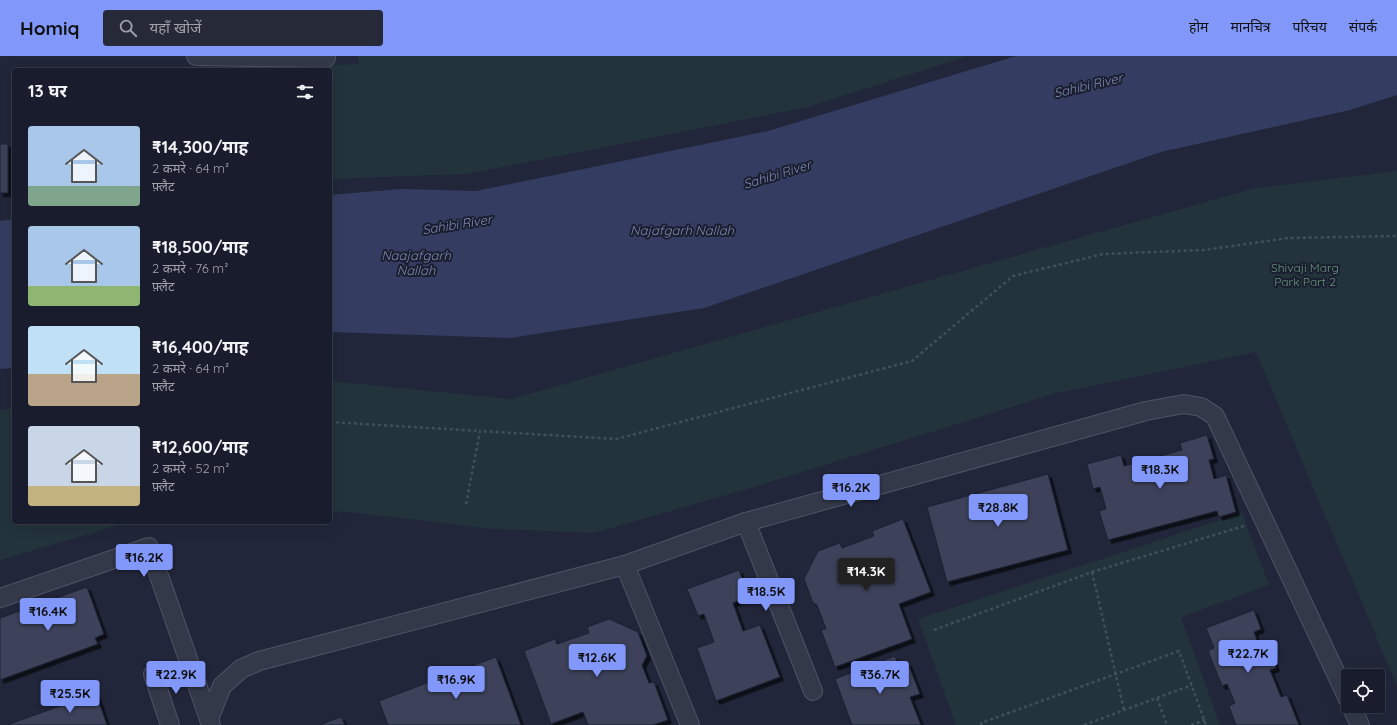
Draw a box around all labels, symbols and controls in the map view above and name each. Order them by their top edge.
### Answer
search box [103,10,383,46]
text: Homiq [20,16,79,40]
icon: search [117,17,139,39]
text: यहाँ खोजें [149,18,201,37]
text: होम [1189,18,1208,36]
text: मानचित्र [1230,18,1271,36]
text: परिचय [1293,18,1327,36]
text: संपर्क [1349,18,1377,36]
water label: Sahibi River [1052,69,1126,101]
text: 13 घर [28,80,67,101]
icon: filters [294,81,316,103]
text: ₹14,300/माह [152,136,248,157]
icon: home [60,142,108,190]
water label: Sahibi River [741,156,815,192]
text: 2 कमरे · 64 m² [152,160,229,176]
text: फ़्लैट [152,178,175,194]
water label: Sahibi River [421,210,495,237]
water label: Najafgarh Nallah [630,222,735,238]
text: ₹18,500/माह [152,236,248,257]
icon: home [60,242,108,290]
water label: Naajafgarh Nallah [381,247,451,278]
text: 2 कमरे · 76 m² [152,260,228,276]
park label: Shivaji Marg Park Part 2 [1271,260,1339,289]
text: फ़्लैट [152,278,175,294]
text: ₹16,400/माह [152,336,248,357]
icon: home [60,342,108,390]
text: 2 कमरे · 64 m² [152,360,229,376]
text: फ़्लैट [152,378,175,394]
text: ₹12,600/माह [152,436,248,457]
icon: home [60,442,108,490]
pin: ₹18.3K [1127,456,1193,490]
text: 2 कमरे · 52 m² [152,460,229,476]
text: ₹18.3K [1141,461,1179,477]
pin: ₹16.2K [818,474,884,508]
text: फ़्लैट [152,478,175,494]
text: ₹16.2K [832,479,870,495]
pin: ₹28.8K [965,494,1031,528]
text: ₹28.8K [978,499,1018,515]
pin: ₹16.2K [111,544,177,578]
text: ₹16.2K [125,549,163,565]
pin: ₹14.3K [833,558,899,592]
text: ₹14.3K [847,563,885,579]
pin: ₹18.5K [733,578,799,612]
text: ₹18.5K [747,583,785,599]
pin: ₹16.4K [15,598,81,632]
text: ₹16.4K [29,603,67,619]
pin: ₹22.7K [1215,640,1281,674]
pin: ₹12.6K [564,644,630,678]
text: ₹22.7K [1228,645,1268,661]
text: ₹12.6K [578,649,616,665]
pin: ₹22.9K [143,661,209,695]
pin: ₹36.7K [847,661,913,695]
text: ₹22.9K [155,666,197,682]
pin: ₹16.9K [423,666,489,700]
text: ₹36.7K [860,666,900,682]
map controls [1341,669,1385,713]
button: locate [1341,669,1385,713]
text: ₹16.9K [437,671,475,687]
pin: ₹25.5K [37,680,103,714]
text: ₹25.5K [50,685,90,701]

